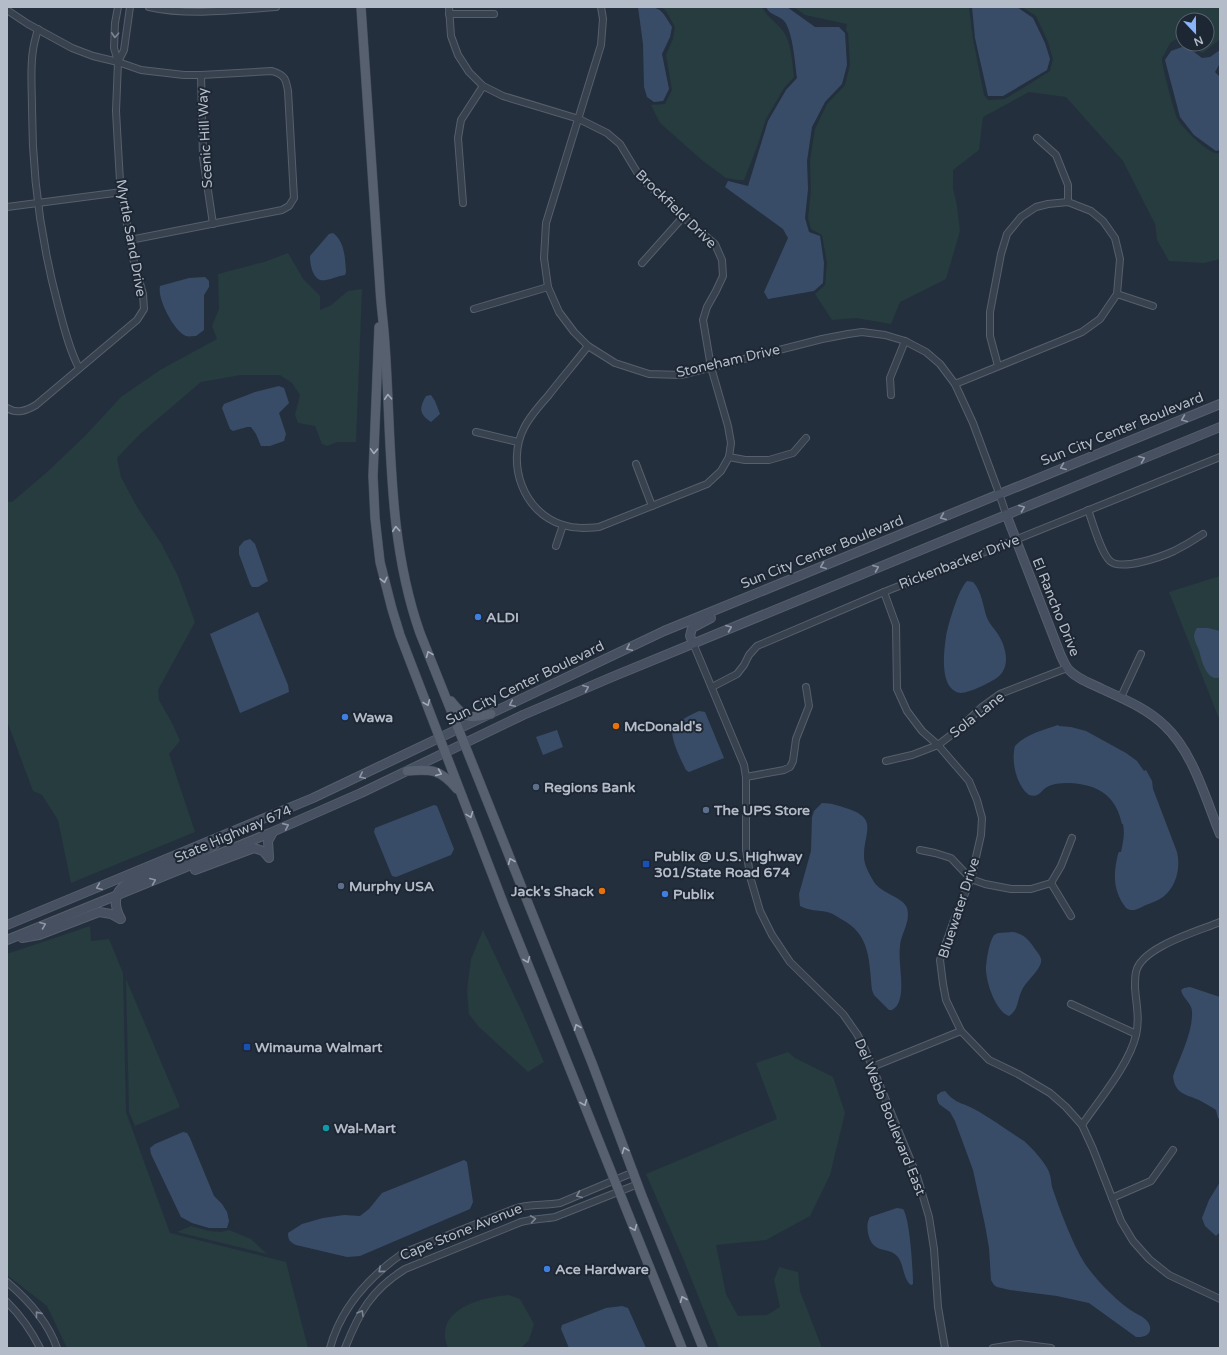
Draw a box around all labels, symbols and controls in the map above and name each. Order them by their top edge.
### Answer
north arrow [1175,12,1215,52]
one-way arrow [110,32,119,38]
text: N [1192,33,1205,48]
street label: Scenic Hill Way [194,87,216,189]
street label: Brockfield Drive [632,166,720,252]
street label: Myrtle Sand Drive [112,178,150,298]
street label: Stoneham Drive [674,341,782,381]
street label: Sun City Center Boulevard [1038,389,1206,469]
one-way arrow [384,394,392,400]
one-way arrow [1180,414,1187,422]
one-way arrow [370,448,379,454]
one-way arrow [1138,455,1145,463]
one-way arrow [1060,463,1067,471]
one-way arrow [1018,504,1025,512]
street label: Sun City Center Boulevard [738,512,906,592]
one-way arrow [940,512,947,520]
one-way arrow [392,526,401,532]
street label: Rickenbacker Drive [896,531,1022,593]
street label: El Rancho Drive [1028,555,1084,659]
one-way arrow [819,561,826,569]
one-way arrow [871,565,879,573]
one-way arrow [380,577,388,584]
place label: ALDI [486,609,519,626]
marker: ALDI [473,612,483,622]
one-way arrow [725,625,733,633]
street label: Sun City Center Boulevard [443,637,607,729]
one-way arrow [626,643,633,651]
one-way arrow [426,651,434,659]
one-way arrow [581,685,589,693]
street label: Sola Lane [946,688,1008,742]
one-way arrow [508,699,516,707]
one-way arrow [422,700,430,707]
place label: Wawa [353,709,393,726]
marker: Wawa [340,712,350,722]
place label: McDonald's [624,718,702,735]
marker: McDonald's [611,721,621,731]
one-way arrow [435,769,442,777]
one-way arrow [359,771,367,779]
place label: Regions Bank [544,779,636,796]
marker: Regions Bank [531,782,541,792]
street label: State Highway 674 [172,802,294,866]
place label: The UPS Store [713,802,810,819]
marker: The UPS Store [701,805,711,815]
one-way arrow [465,812,473,819]
one-way arrow [282,823,290,831]
place label: Publix @ U.S. Highway 301/State Road 674 [654,848,803,881]
street label: Bluewater Drive [935,855,983,960]
one-way arrow [508,858,516,865]
marker: Publix @ U.S. Highway 301/State Road 674 [641,859,651,869]
one-way arrow [149,878,157,886]
place label: Murphy USA [349,878,435,895]
marker: Murphy USA [336,881,346,891]
one-way arrow [96,883,103,891]
place label: Jack's Shack [510,883,594,900]
marker: Jack's Shack [597,886,607,896]
place label: Publix [673,886,715,903]
marker: Publix [660,889,670,899]
one-way arrow [40,922,47,930]
one-way arrow [522,956,530,964]
one-way arrow [574,1023,582,1031]
street label: Del Webb Boulevard East [851,1036,930,1198]
place label: Wimauma Walmart [255,1039,383,1056]
marker: Wimauma Walmart [242,1042,252,1052]
one-way arrow [580,1099,588,1106]
place label: Wal-Mart [334,1120,397,1137]
marker: Wal-Mart [321,1123,331,1133]
one-way arrow [622,1146,630,1153]
one-way arrow [575,1190,583,1198]
street label: Cape Stone Avenue [397,1200,525,1264]
one-way arrow [530,1215,536,1224]
one-way arrow [629,1224,637,1231]
place label: Ace Hardware [555,1261,649,1278]
marker: Ace Hardware [542,1264,552,1274]
one-way arrow [378,1265,386,1272]
one-way arrow [680,1296,688,1303]
one-way arrow [357,1310,364,1317]
one-way arrow [35,1312,42,1319]

